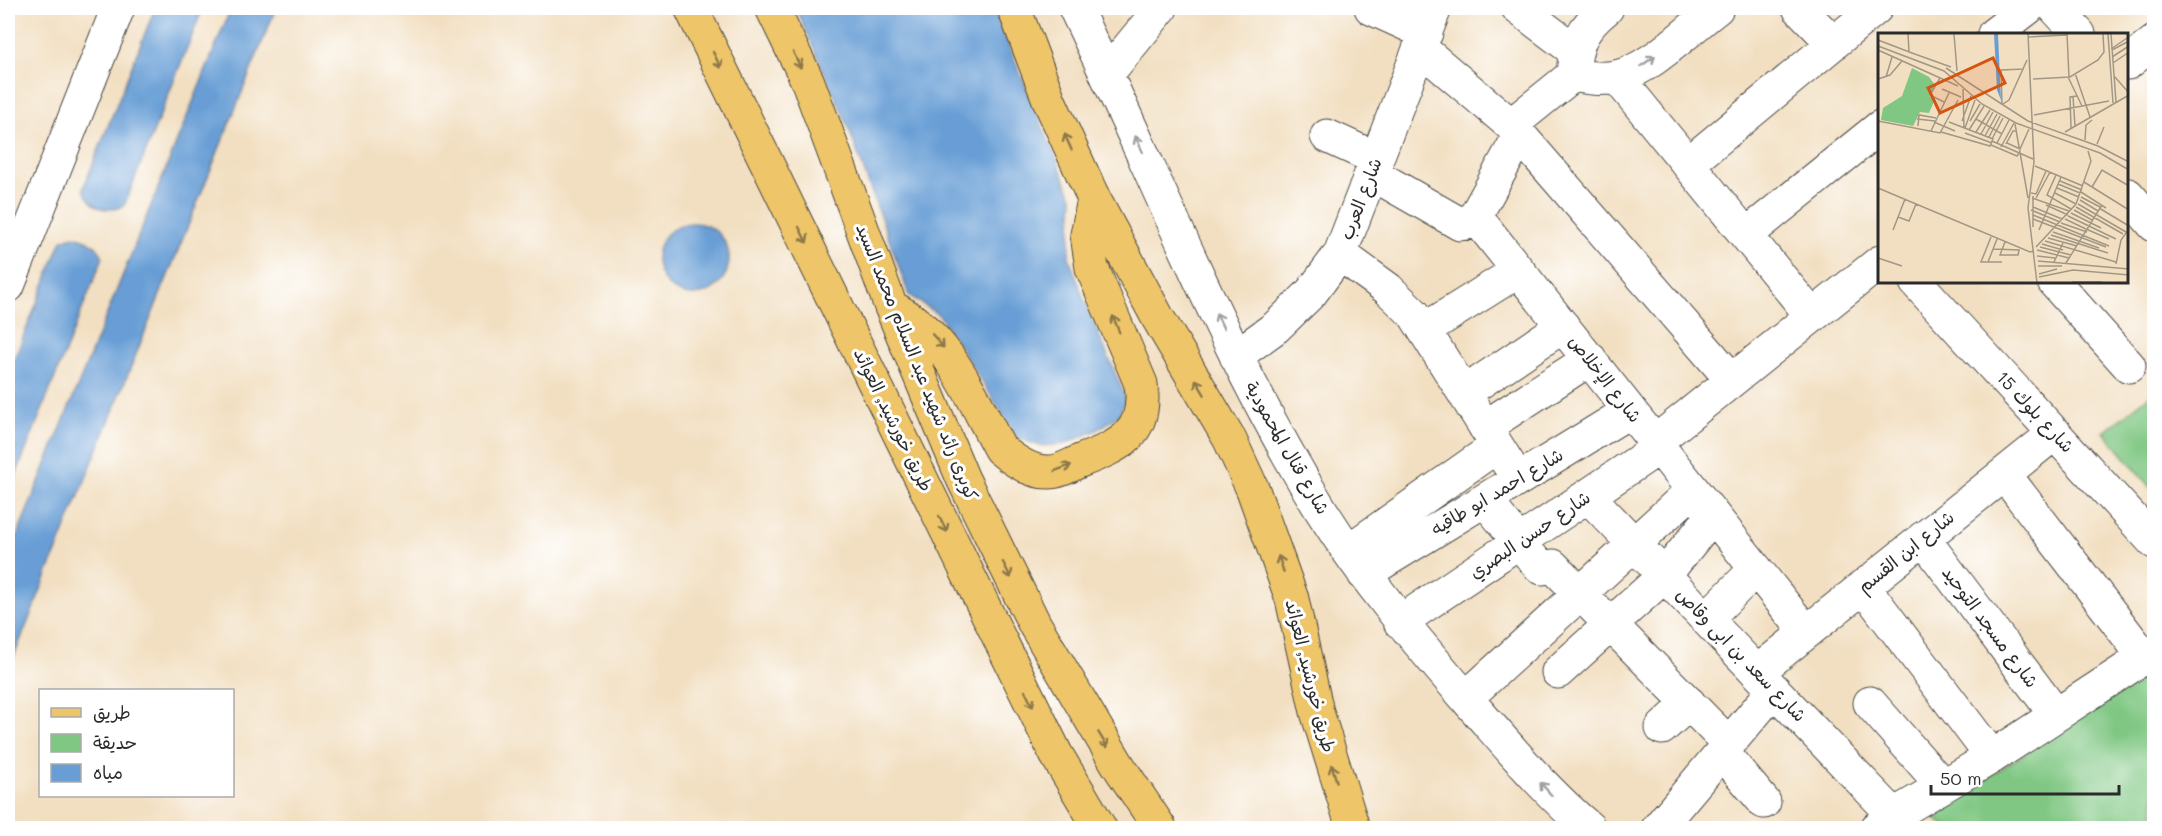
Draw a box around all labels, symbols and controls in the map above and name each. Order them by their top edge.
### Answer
inset map [1878,33,2129,284]
one-way arrow [712,51,723,69]
one-way arrow [792,51,804,69]
one-way arrow [1640,55,1656,67]
one-way arrow [1062,133,1074,151]
one-way arrow [1133,135,1144,153]
street label: شارع العرب [1333,154,1388,244]
street label: كوبرى رائد شهيد عبد السلام محمد السيد [848,220,985,505]
one-way arrow [797,226,809,244]
one-way arrow [1214,313,1225,331]
one-way arrow [1110,315,1121,333]
street label: شارع الإخلاص [1563,330,1648,428]
one-way arrow [931,333,944,349]
street label: طريق خورشيد, العوائد [848,344,939,496]
street label: شارع بلوك 15 [1991,365,2080,458]
street label: شارع قنال المحمودية [1239,377,1336,519]
one-way arrow [1194,379,1206,396]
street label: شارع احمد ابو طاقيه [1426,442,1568,541]
one-way arrow [1053,461,1072,472]
street label: شارع حسن البصري [1464,485,1596,585]
street label: شارع ابن القسم [1852,505,1961,600]
one-way arrow [938,514,950,532]
one-way arrow [1275,555,1286,574]
one-way arrow [1002,561,1013,579]
street label: شارع مسجد التوحيد [1936,561,2044,693]
street label: شارع سعد بن ابى وقاص [1671,582,1812,727]
street label: طريق خورشيد, العوائد [1279,597,1342,755]
legend [39,689,234,797]
one-way arrow [1024,689,1036,707]
text: طريق [93,700,131,724]
text: حديقة [93,730,137,754]
one-way arrow [1097,731,1109,748]
scale bar [1931,758,2118,796]
text: مياه [93,760,123,784]
one-way arrow [1328,764,1339,783]
text: 50 m [1940,766,1982,790]
one-way arrow [1539,782,1553,797]

